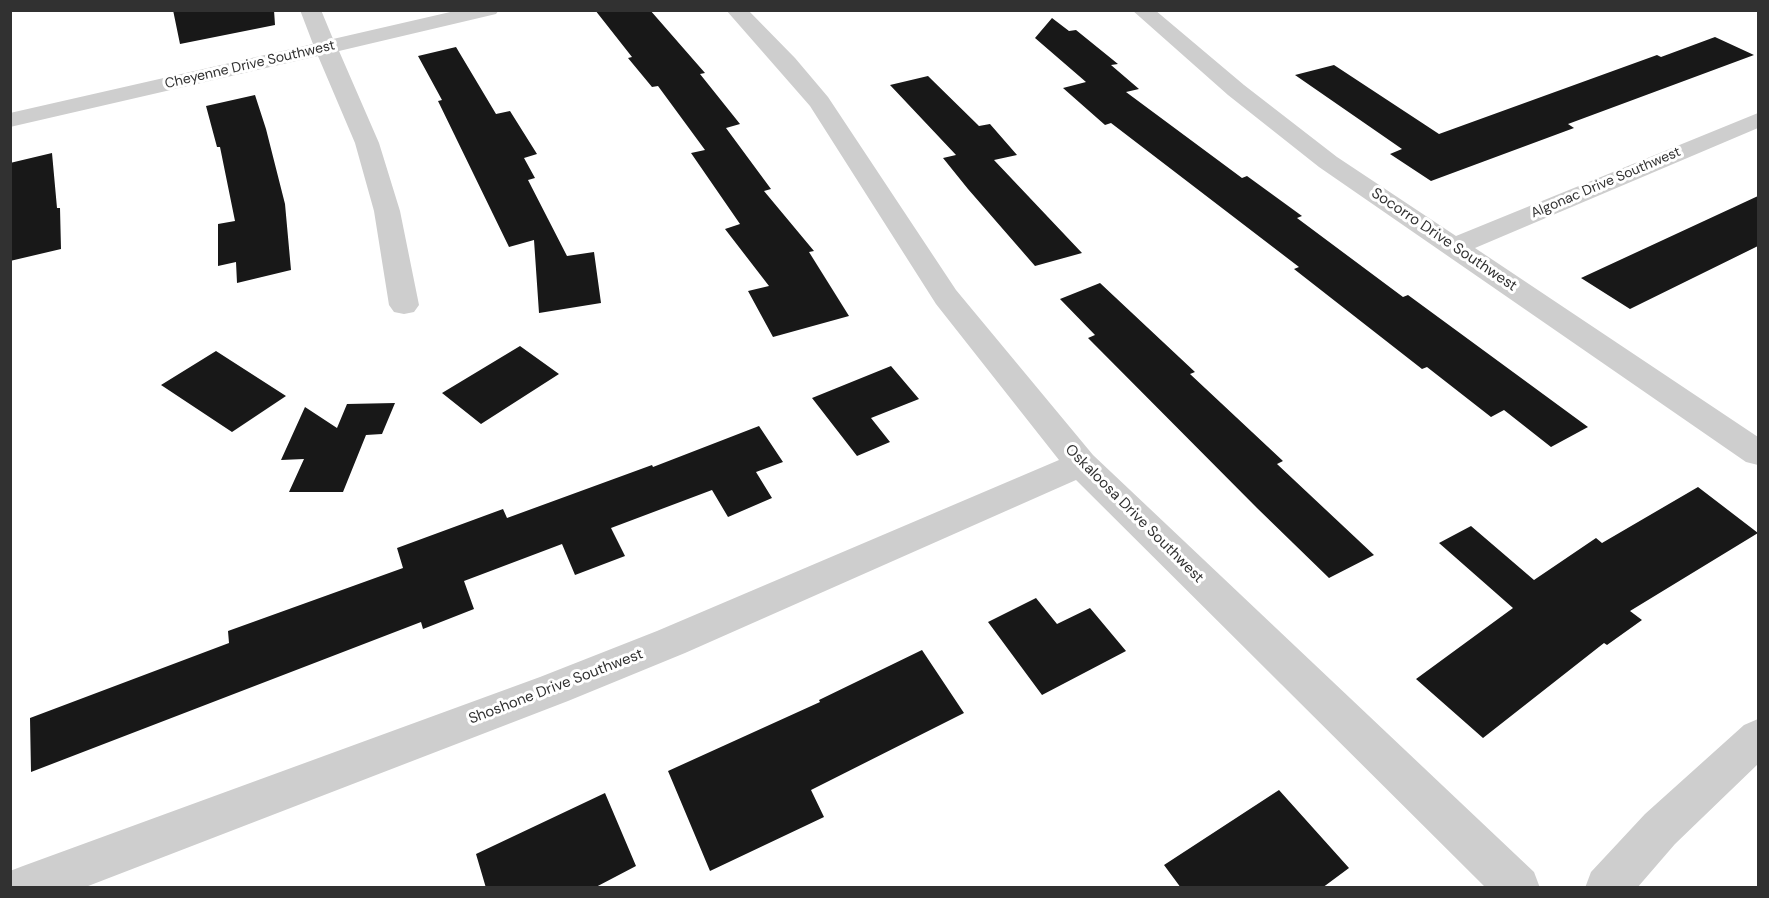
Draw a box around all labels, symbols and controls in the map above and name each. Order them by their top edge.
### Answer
street label: Cheyenne Drive Southwest [163,37,337,93]
street label: Algonac Drive Southwest [1529,144,1683,222]
street label: Socorro Drive Southwest [1368,185,1520,295]
street label: Oskaloosa Drive Southwest [1061,441,1207,587]
street label: Shoshone Drive Southwest [466,645,646,729]

